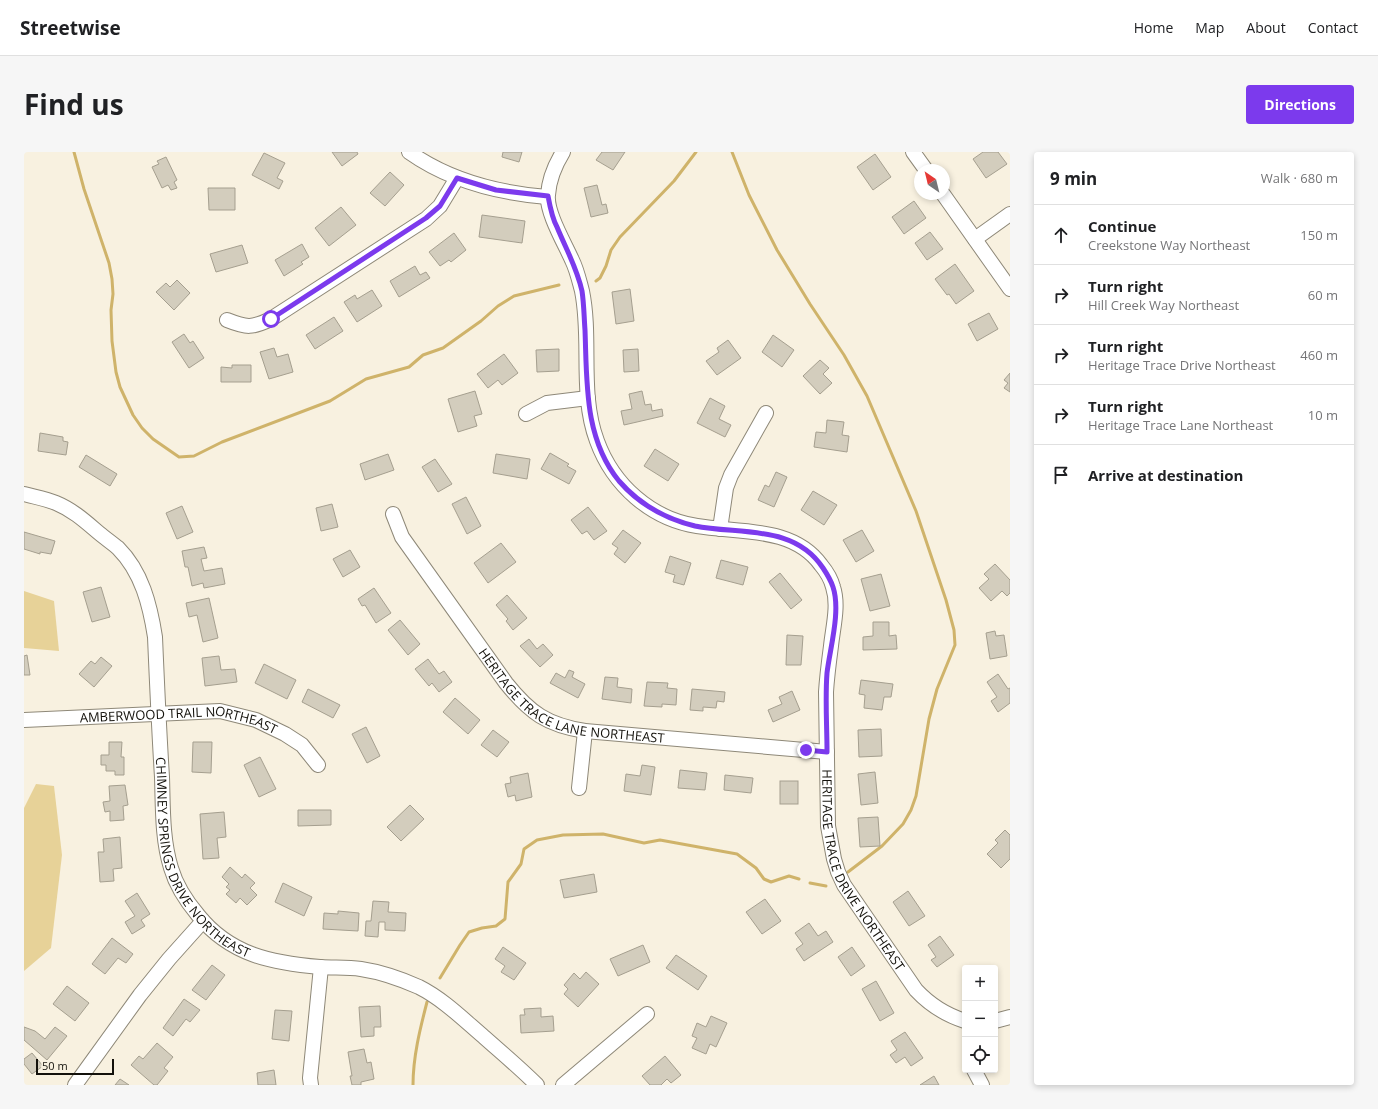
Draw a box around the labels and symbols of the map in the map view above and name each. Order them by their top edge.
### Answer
north arrow [914,164,950,200]
route start [262,310,280,328]
street label: HERITAGE TRACE LANE NORTHEAST [475,644,666,747]
street label: AMBERWOOD TRAIL NORTHEAST [79,701,281,738]
route end [797,741,815,759]
street label: CHIMNEY SPRINGS DRIVE NORTHEAST [152,756,254,962]
street label: HERITAGE TRACE DRIVE NORTHEAST [818,769,909,975]
scale bar [36,1057,114,1076]

